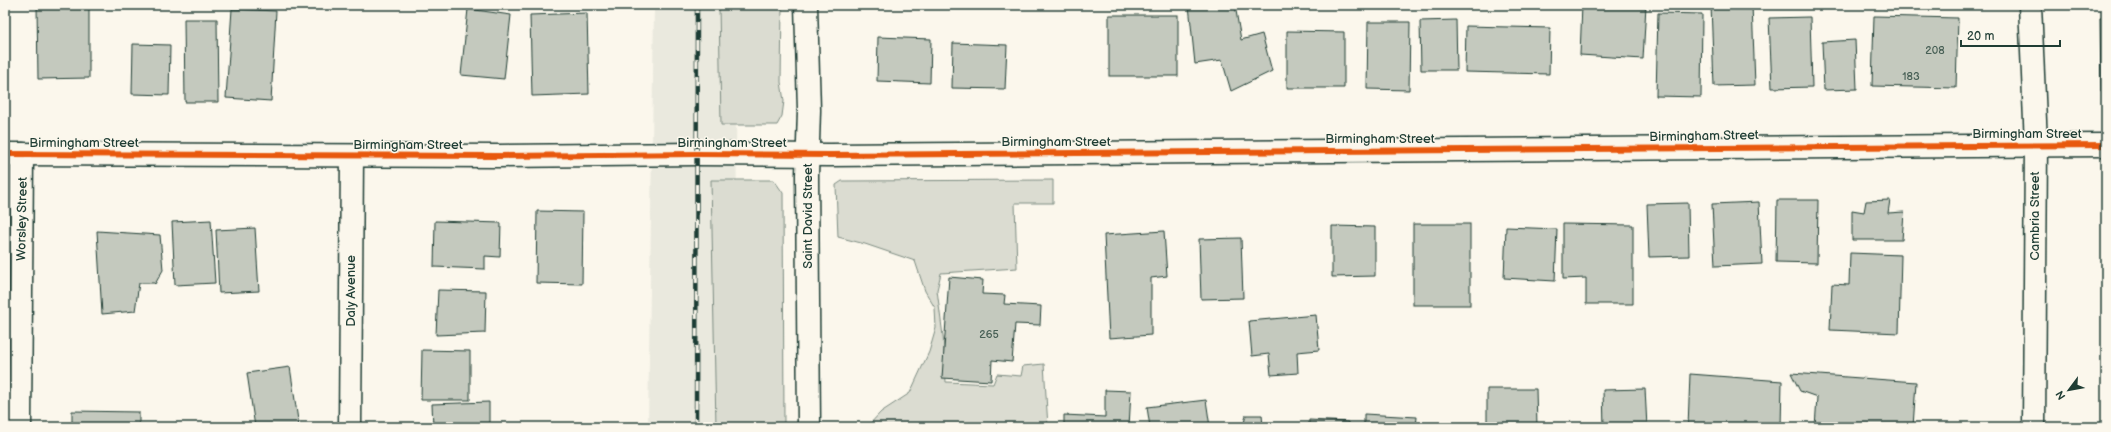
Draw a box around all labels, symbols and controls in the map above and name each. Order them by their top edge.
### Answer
scale bar [1961,22,2060,48]
text: 20 m [1967,29,1994,44]
house number: 208 [1925,44,1945,57]
house number: 183 [1902,70,1920,83]
street label: Birmingham Street [1972,126,2082,142]
street label: Birmingham Street [1649,127,1759,145]
street label: Birmingham Street [1325,131,1435,147]
street label: Birmingham Street [1001,134,1111,150]
street label: Birmingham Street [29,135,139,151]
street label: Birmingham Street [677,135,787,151]
street label: Birmingham Street [353,137,463,153]
street label: Saint David Street [800,163,816,269]
street label: Cambria Street [2027,172,2043,260]
street label: Worsley Street [13,177,31,261]
street label: Daly Avenue [343,255,359,327]
house number: 265 [979,328,999,341]
north arrow [2049,370,2089,410]
text: N [2053,388,2069,402]

